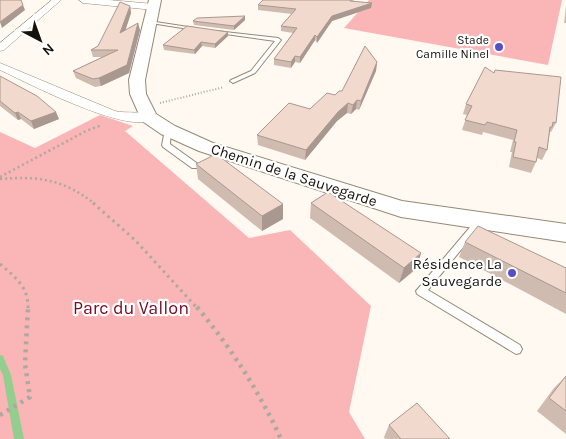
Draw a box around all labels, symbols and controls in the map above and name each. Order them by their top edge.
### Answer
north arrow [15,15,65,65]
place label: Stade Camille Ninel [416,33,489,61]
text: N [39,40,58,59]
marker: Stade Camille Ninel [493,41,505,53]
street label: Chemin de la Sauvegarde [209,140,379,210]
place label: Résidence La Sauvegarde [413,255,502,290]
marker: Résidence La Sauvegarde [506,267,518,279]
park label: Parc du Vallon [73,297,189,319]

